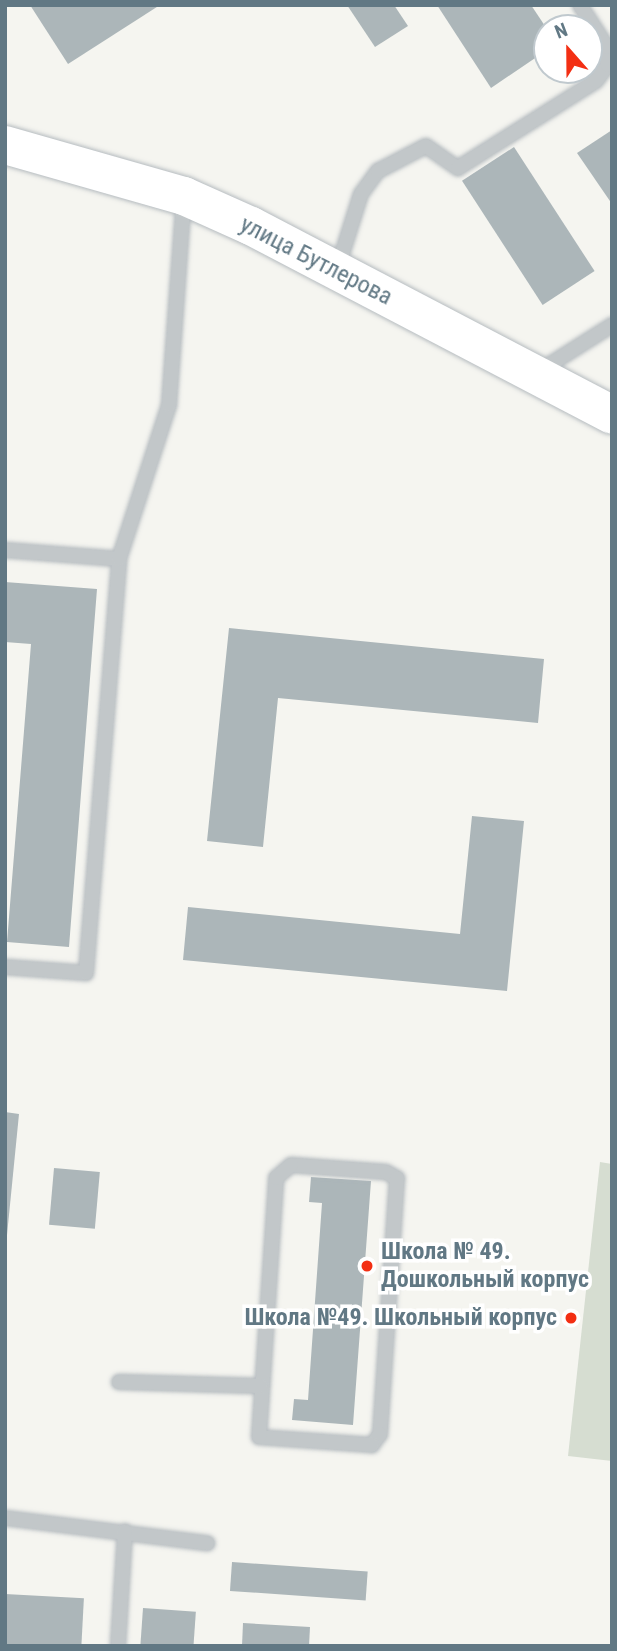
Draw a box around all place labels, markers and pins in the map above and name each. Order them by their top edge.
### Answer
place label: Школа № 49. Дошкольный корпус [381,1238,589,1294]
marker: Школа № 49. Дошкольный корпус [359,1258,375,1274]
place label: Школа №49. Школьный корпус [244,1304,557,1332]
marker: Школа №49. Школьный корпус [563,1310,579,1326]

